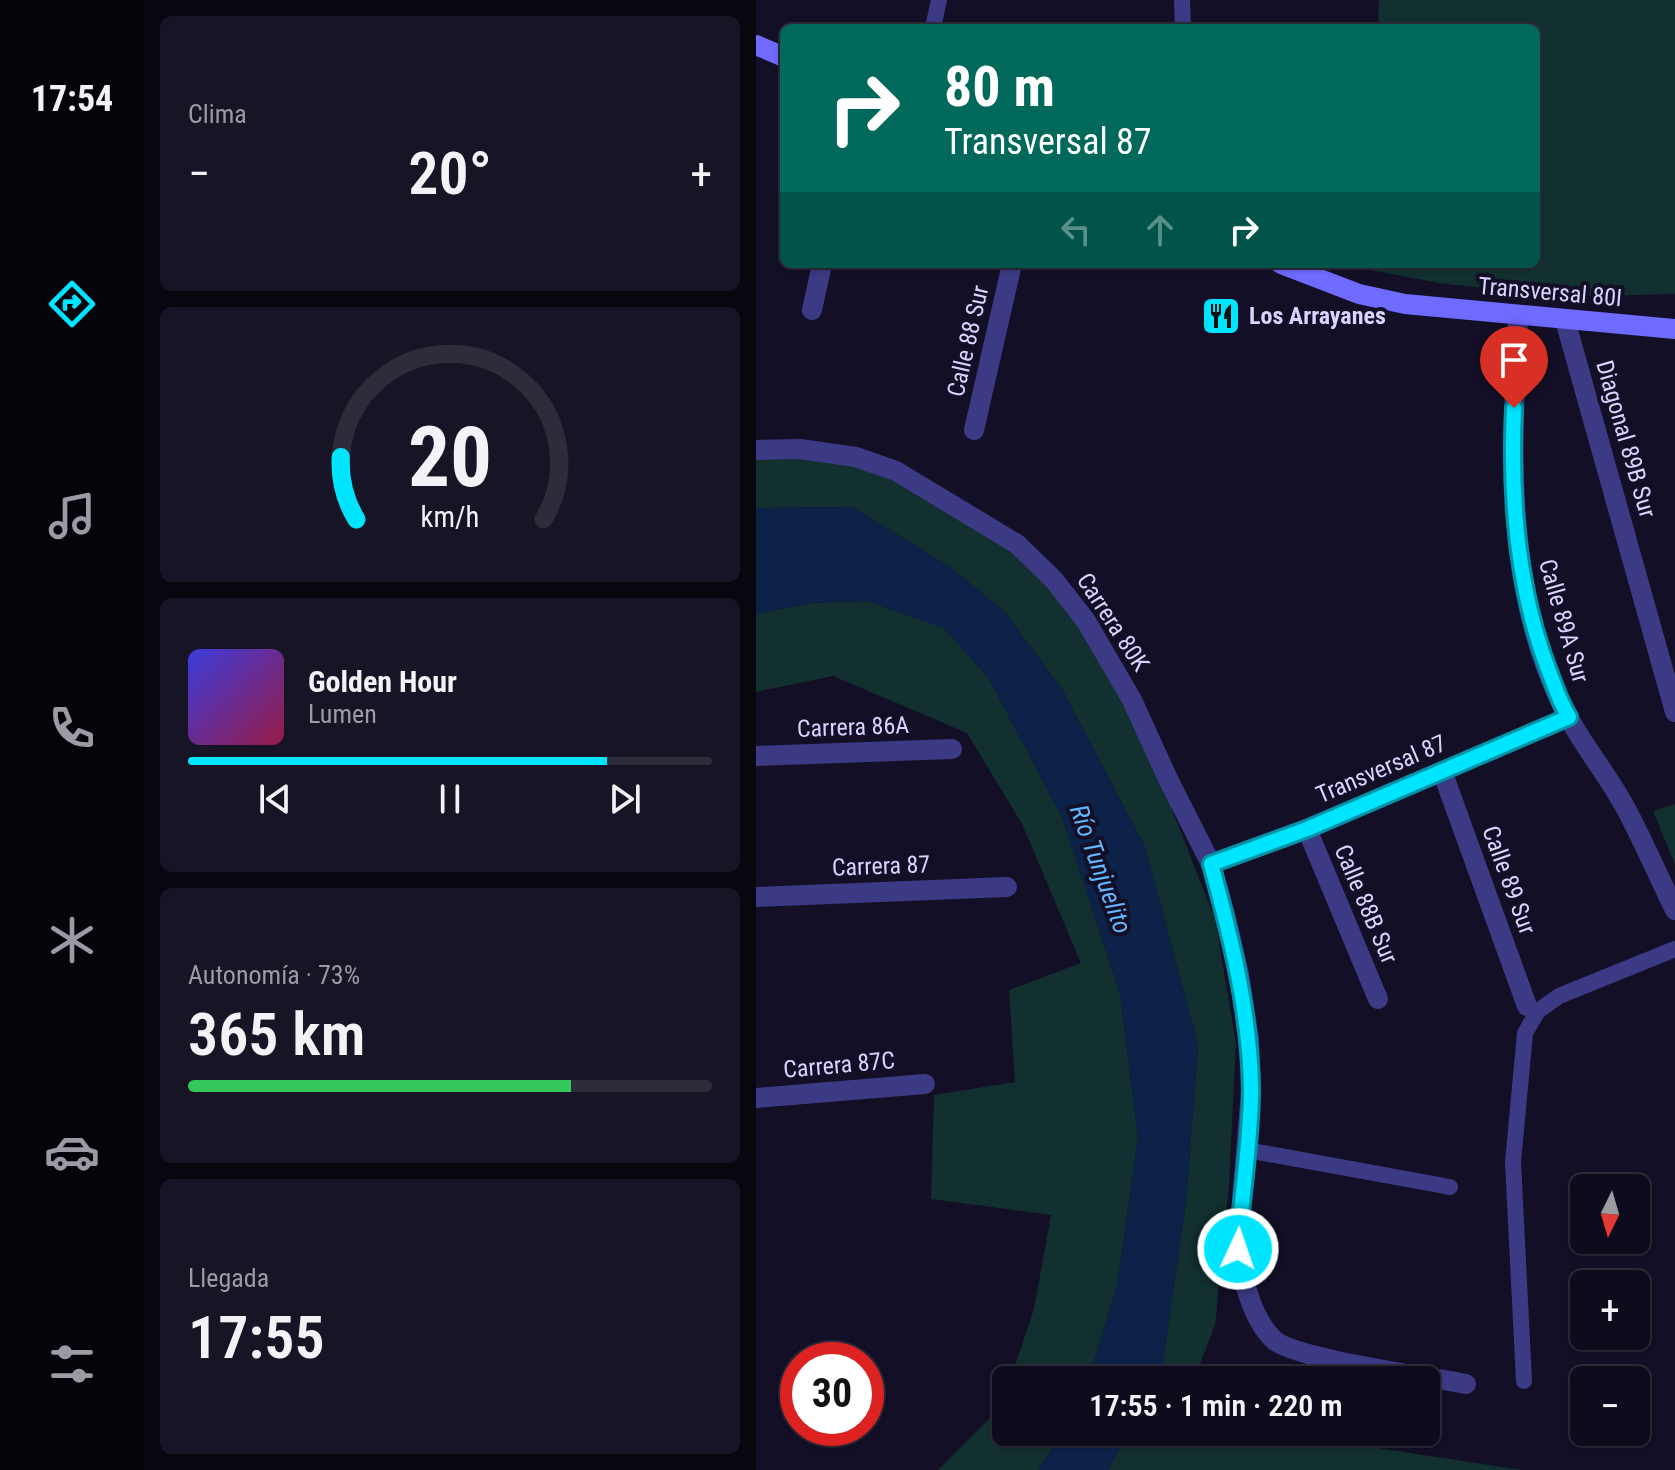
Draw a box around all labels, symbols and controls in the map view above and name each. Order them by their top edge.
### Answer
text: 80 m [944,54,1055,120]
icon: right [812,56,916,160]
text: 17:54 [31,78,113,120]
text: Clima [188,99,247,129]
text: Transversal 87 [944,121,1152,163]
text: 20° [408,138,492,209]
text: − [188,148,210,200]
text: + [690,148,712,200]
icon: left [1054,208,1098,252]
icon: ahead [1138,208,1182,252]
icon: right [1222,208,1266,252]
street label: Transversal 80I [1477,272,1623,312]
icon: directions [44,276,100,332]
street label: Calle 88 Sur [942,283,994,399]
restaurant icon: Los Arrayanes [1200,295,1242,337]
place label: Los Arrayanes [1249,302,1386,330]
pin [1480,326,1548,408]
icon: arrive [1492,338,1536,382]
street label: Diagonal 89B Sur [1590,357,1662,521]
text: 20 [408,409,492,506]
icon: music [44,488,100,544]
text: km/h [421,500,479,534]
street label: Calle 89A Sur [1533,556,1595,686]
street label: Carrera 80K [1071,568,1155,676]
text: Golden Hour [308,664,457,699]
text: Lumen [308,699,377,729]
icon: phone [44,700,100,756]
street label: Carrera 86A [796,711,910,743]
street label: Transversal 87 [1312,729,1450,809]
icon: previous [253,777,297,821]
icon: pause [428,777,472,821]
icon: next [603,777,647,821]
water label: Río Tunjuelito [1064,801,1138,937]
street label: Calle 89 Sur [1476,822,1542,938]
street label: Calle 88B Sur [1328,840,1404,968]
street label: Carrera 87 [831,850,931,882]
icon: climate [44,912,100,968]
text: Autonomía · 73% [188,960,360,990]
text: 365 km [188,999,365,1070]
street label: Carrera 87C [782,1046,896,1084]
icon: car [44,1124,100,1180]
north arrow [1570,1174,1650,1254]
map controls [1570,1174,1650,1446]
position arrow [1196,1207,1280,1291]
text: Llegada [188,1263,269,1293]
button: + [1570,1270,1650,1350]
text: 17:55 [188,1302,325,1373]
icon: filters [44,1336,100,1392]
speed limit sign: 30 [780,1342,884,1446]
button: − [1570,1366,1650,1446]
text: 17:55 · 1 min · 220 m [1089,1388,1343,1423]

